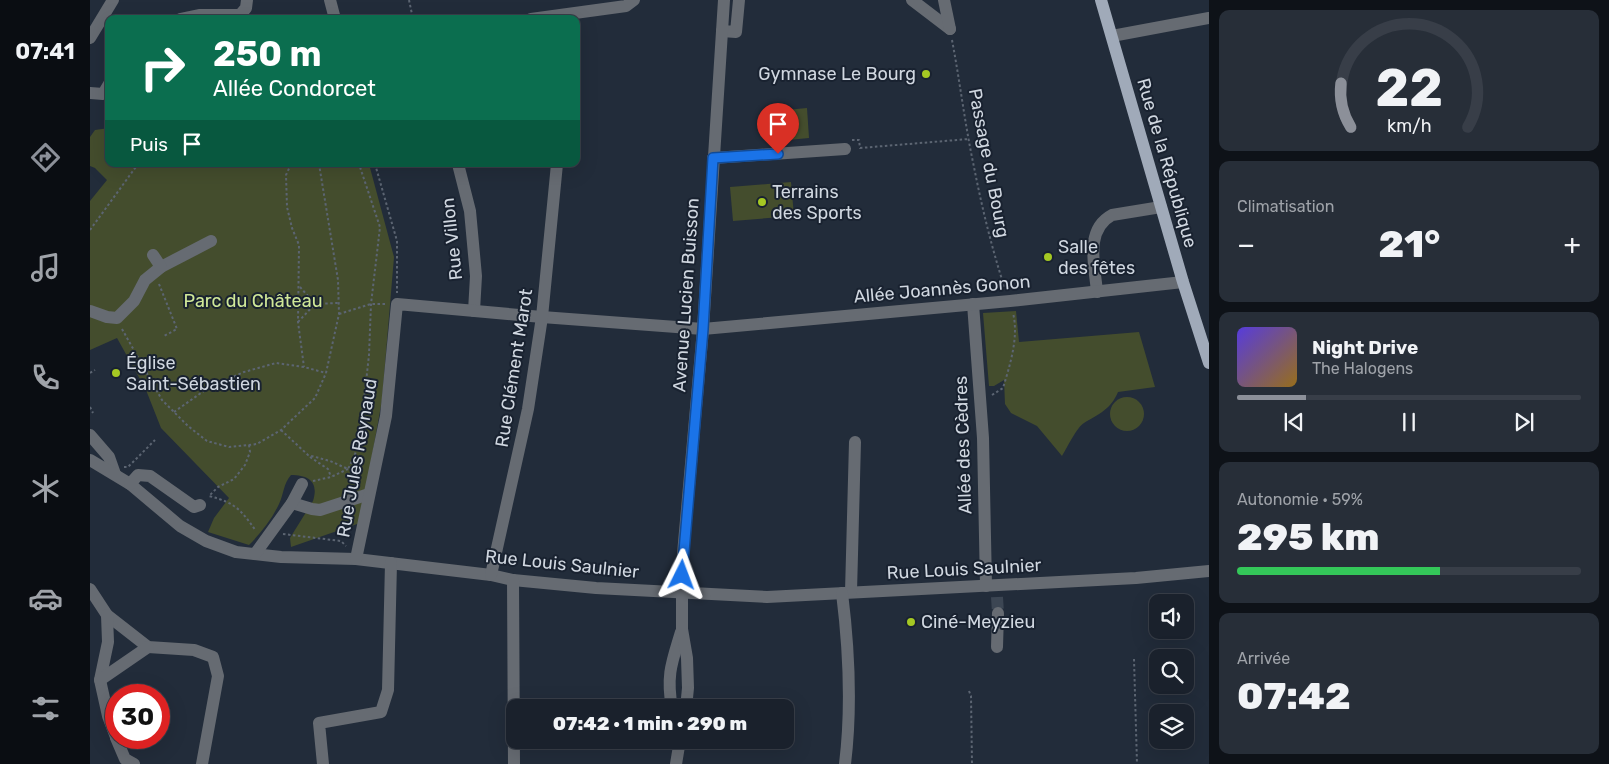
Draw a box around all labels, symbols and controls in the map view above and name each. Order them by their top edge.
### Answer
text: 250 m [213,33,322,75]
icon: right [130,35,195,100]
text: 07:41 [15,38,75,65]
text: 22 [1375,57,1443,119]
place label: Gymnase Le Bourg [758,63,916,85]
marker: Gymnase Le Bourg [920,68,932,80]
text: Allée Condorcet [213,75,376,102]
street label: Rue de la République [1132,76,1202,250]
street label: Passage du Bourg [964,87,1014,239]
pin [757,103,799,154]
icon: arrive [764,110,792,138]
text: km/h [1387,115,1431,136]
icon: arrive [178,130,206,158]
text: Puis [130,133,168,156]
icon: directions [28,140,63,175]
place label: Terrains des Sports [772,181,862,224]
marker: Terrains des Sports [756,196,768,208]
street label: Rue Villon [437,197,467,281]
street label: Avenue Lucien Buisson [668,197,704,393]
text: Climatisation [1237,197,1334,216]
text: 21° [1379,221,1440,267]
text: − [1237,228,1255,261]
text: + [1564,228,1581,261]
place label: Salle des fêtes [1058,236,1135,279]
icon: music [28,250,63,285]
marker: Salle des fêtes [1042,251,1054,263]
street label: Allée Joannès Gonon [853,270,1031,308]
street label: Rue Clément Marot [491,287,537,449]
park label: Parc du Château [184,290,322,312]
text: Night Drive [1312,336,1418,359]
place label: Église Saint-Sébastien [126,352,261,395]
text: The Halogens [1312,359,1413,378]
icon: phone [28,360,63,395]
marker: Église Saint-Sébastien [110,367,122,379]
street label: Allée des Cèdres [950,375,976,515]
street label: Rue Jules Reynaud [332,377,382,539]
icon: previous [1280,408,1308,436]
icon: pause [1395,408,1423,436]
icon: next [1510,408,1538,436]
icon: climate [28,471,63,506]
text: Autonomie · 59% [1237,490,1363,509]
text: 295 km [1237,514,1379,560]
street label: Rue Louis Saulnier [484,545,640,583]
position arrow [655,548,707,600]
street label: Rue Louis Saulnier [886,554,1042,584]
icon: car [28,581,63,616]
map controls [1149,594,1194,749]
button: sound [1149,594,1194,639]
place label: Ciné-Meyzieu [921,611,1035,633]
marker: Ciné-Meyzieu [905,616,917,628]
button: search [1149,649,1194,694]
text: Arrivée [1237,649,1290,668]
text: 07:42 [1237,673,1351,719]
speed limit sign: 30 [105,684,170,749]
icon: filters [28,691,63,726]
button: layers [1149,704,1194,749]
text: 07:42 · 1 min · 290 m [553,712,747,735]

